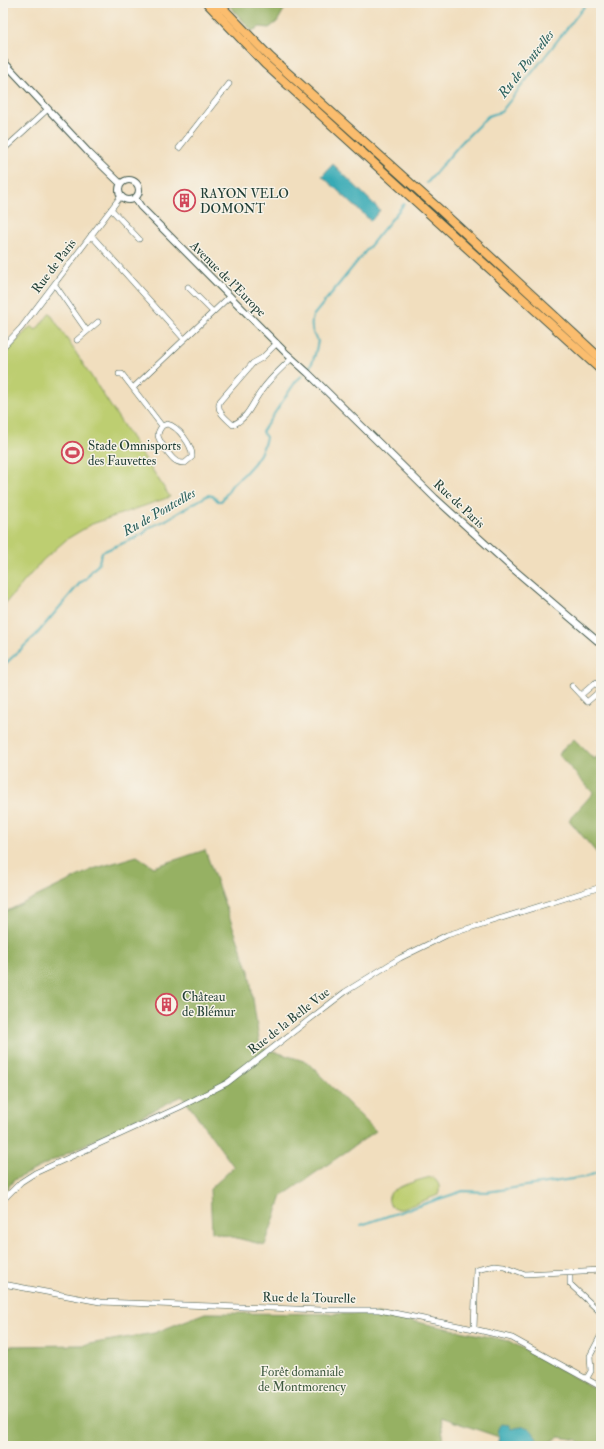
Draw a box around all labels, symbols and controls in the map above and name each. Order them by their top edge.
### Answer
water label: Ru de Pontcelles [494,26,558,102]
place label: RAYON VELO DOMONT [200,186,289,217]
building icon: RAYON VELO DOMONT [171,188,197,214]
street label: Rue de Paris [28,235,80,296]
street label: Avenue de l'Europe [185,237,270,321]
place label: Stade Omnisports des Fauvettes [88,438,182,469]
sports icon: Stade Omnisports des Fauvettes [59,440,85,466]
street label: Rue de Paris [430,476,488,532]
water label: Ru de Pontcelles [119,484,199,540]
street label: Rue de la Belle Vue [245,984,333,1058]
place label: Château de Blémur [182,989,235,1020]
building icon: Château de Blémur [153,991,179,1017]
street label: Rue de la Tourelle [262,1289,356,1307]
park label: Forêt domaniale de Montmorency [258,1364,346,1396]

